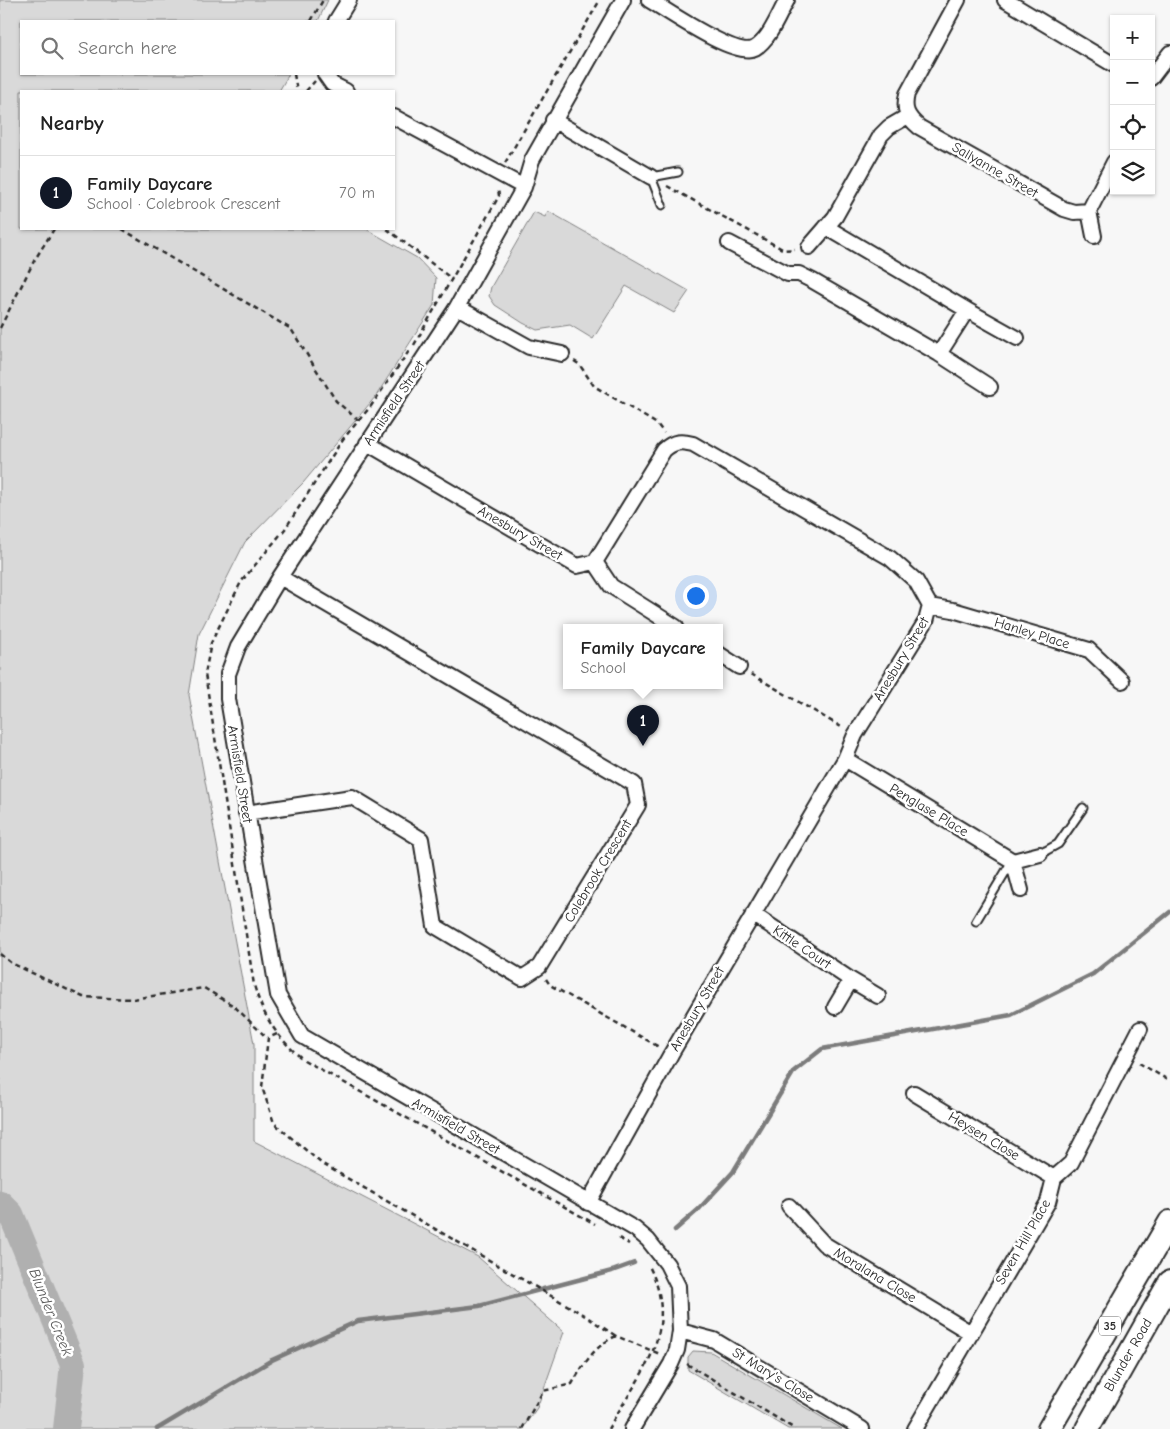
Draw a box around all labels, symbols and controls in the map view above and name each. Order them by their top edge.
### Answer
map controls [1110,15,1155,195]
button: + [1110,15,1155,60]
search box [20,20,395,75]
icon: search [38,34,66,62]
text: Search here [78,37,177,59]
button: − [1110,60,1155,105]
button: locate [1110,105,1155,150]
text: Nearby [40,111,104,135]
street label: Sallyanne Street [949,138,1042,202]
button: layers [1110,150,1155,195]
text: Family Daycare [87,173,212,195]
text: 1 [53,184,59,202]
text: 70 m [339,184,375,202]
text: School · Colebrook Crescent [87,195,280,213]
street label: Armisfield Street [359,357,429,449]
street label: Anesbury Street [475,502,566,565]
your location [683,583,709,609]
street label: Anesbury Street [869,613,933,704]
street label: Hanley Place [992,613,1072,653]
popup [563,624,723,689]
text: Family Daycare [580,637,706,659]
text: School [580,659,626,677]
pin: 1 [627,705,659,746]
street label: Armisfield Street [224,724,256,825]
street label: Penglase Place [886,780,972,840]
street label: Colebrook Crescent [560,815,636,926]
street label: Kittle Court [770,921,835,973]
street label: Anesbury Street [666,963,729,1054]
street label: Armisfield Street [409,1094,504,1159]
street label: Heysen Close [945,1108,1023,1164]
street label: Seven Hill Place [992,1196,1054,1288]
street label: Moralana Close [831,1244,919,1306]
water label: Blunder Creek [25,1266,77,1359]
street label: Blunder Road [1100,1315,1156,1395]
road number: 35 [1099,1316,1121,1335]
street label: St Mary's Close [729,1344,817,1406]

